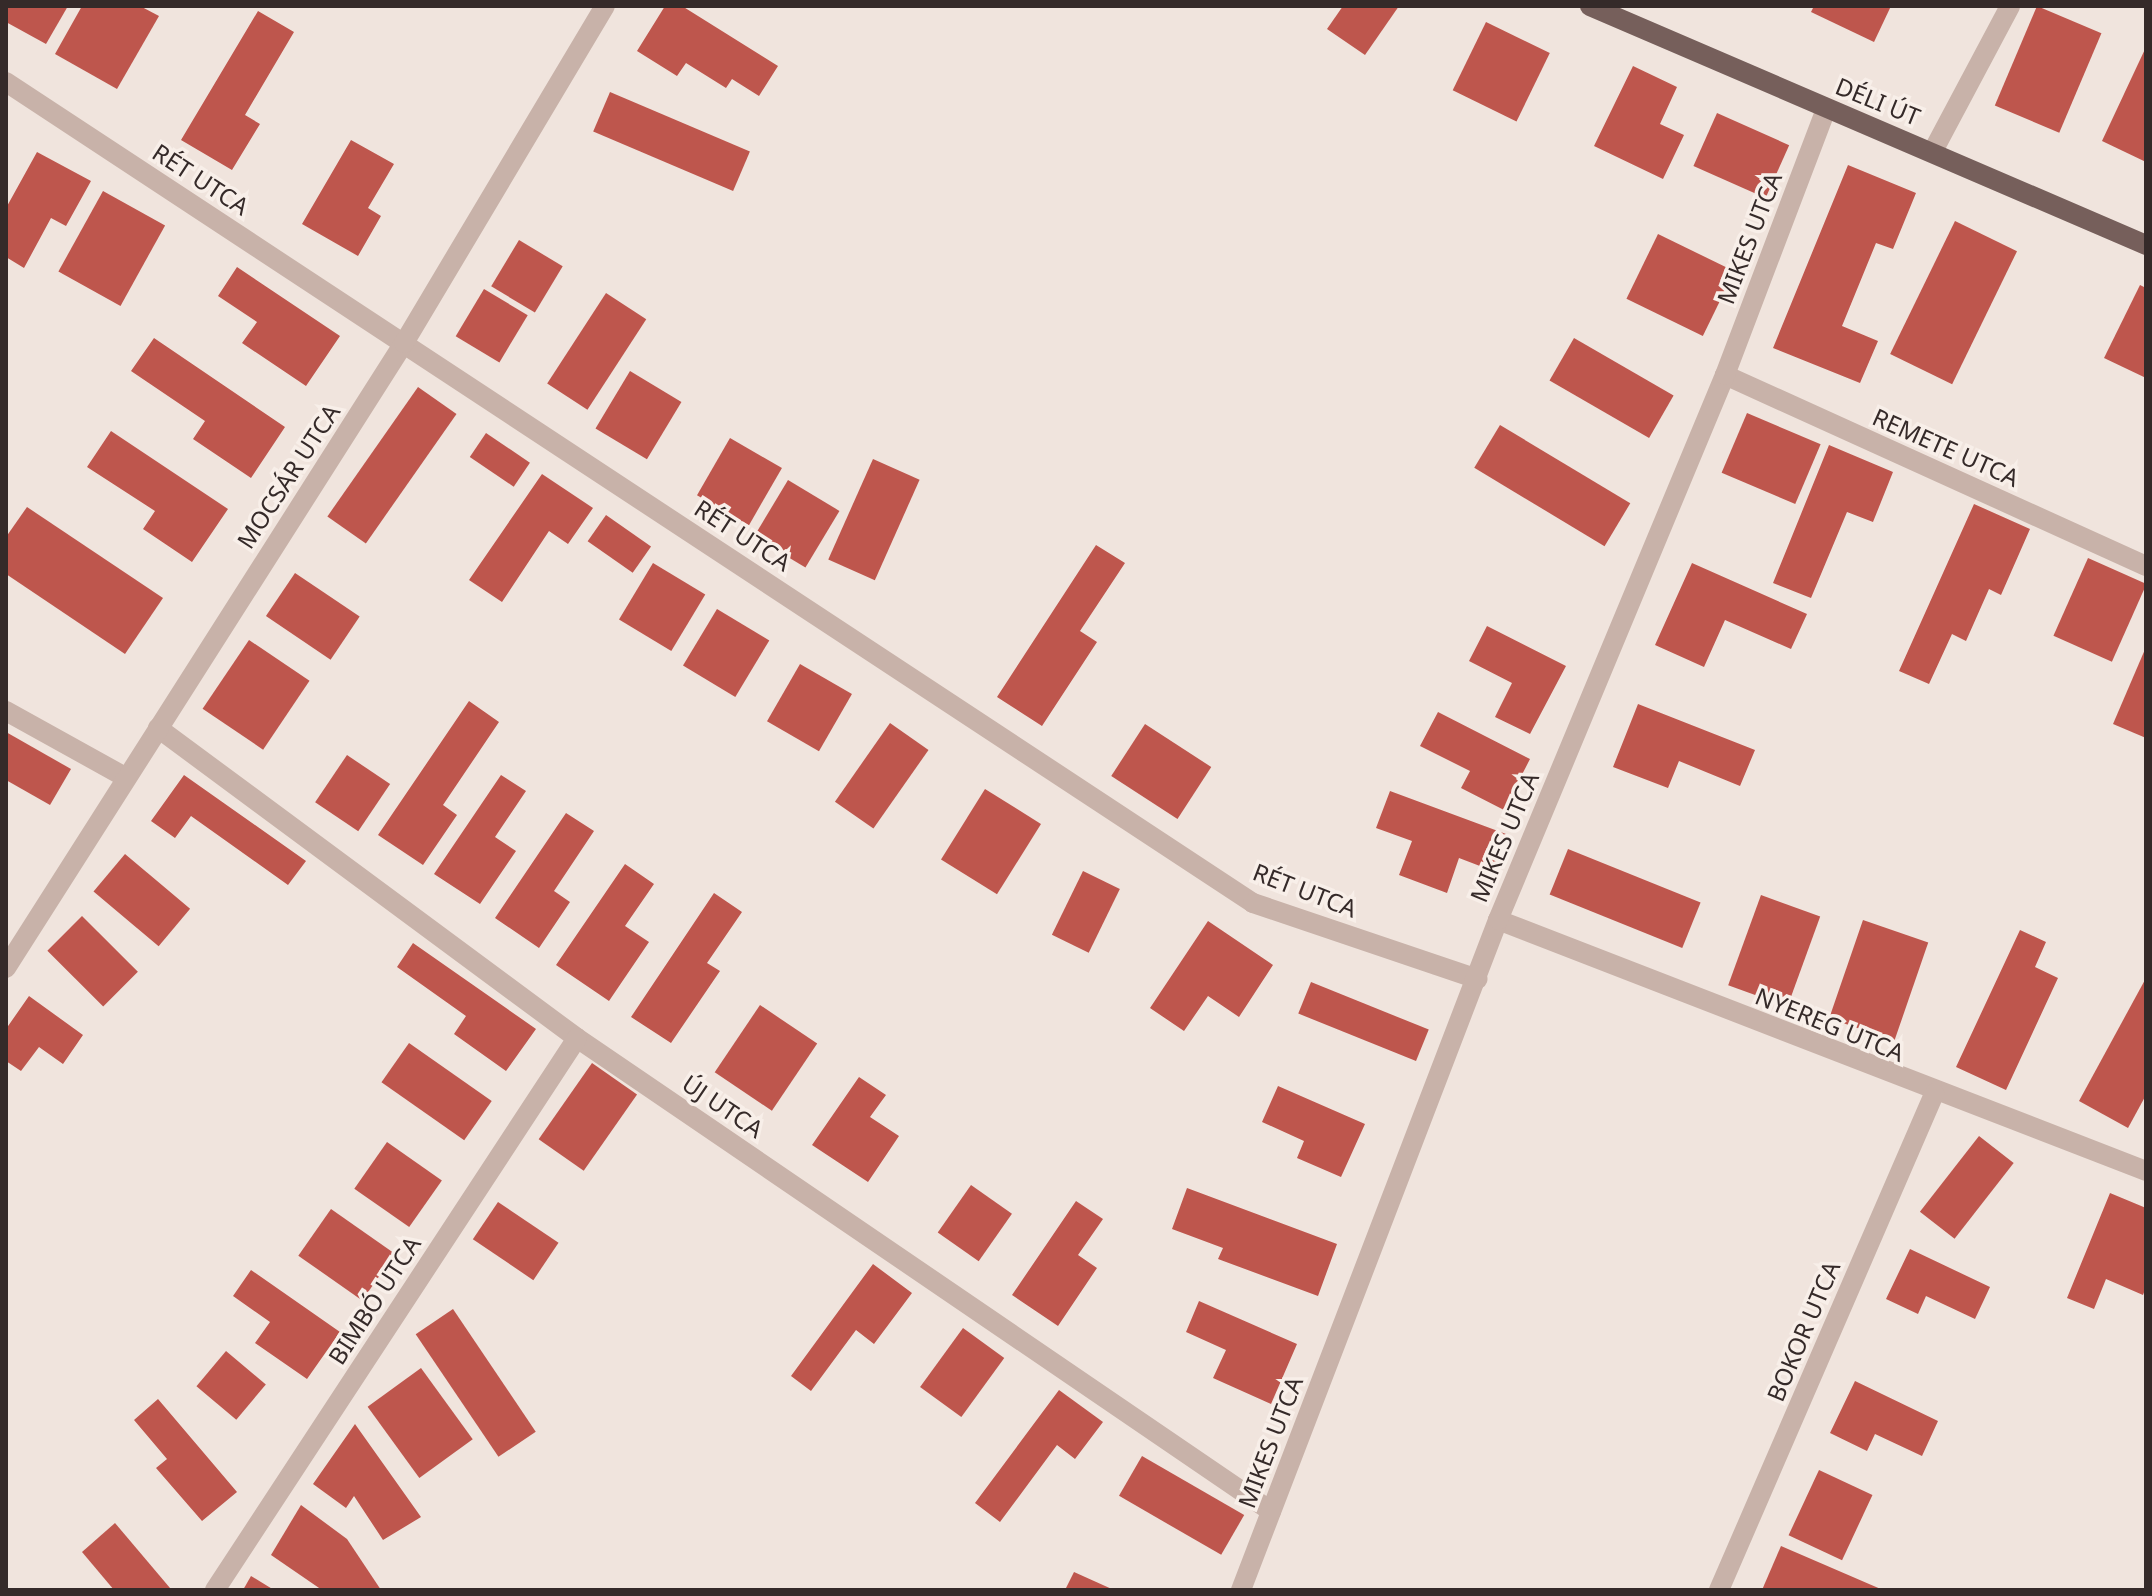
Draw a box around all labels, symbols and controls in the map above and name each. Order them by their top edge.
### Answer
street label: DÉLI ÚT [1831,71,1925,131]
street label: RÉT UTCA [148,137,254,221]
street label: MIKES UTCA [1711,168,1787,308]
street label: MOCSÁR UTCA [231,398,345,554]
street label: REMETE UTCA [1868,402,2024,492]
street label: RÉT UTCA [690,493,796,577]
street label: MIKES UTCA [1464,768,1544,906]
street label: RÉT UTCA [1249,857,1361,923]
street label: NYEREG UTCA [1751,981,1909,1067]
street label: ÚJ UTCA [677,1069,769,1143]
street label: BIMBÓ UTCA [322,1231,426,1369]
street label: BOKOR UTCA [1761,1257,1845,1405]
street label: MIKES UTCA [1232,1372,1308,1512]

